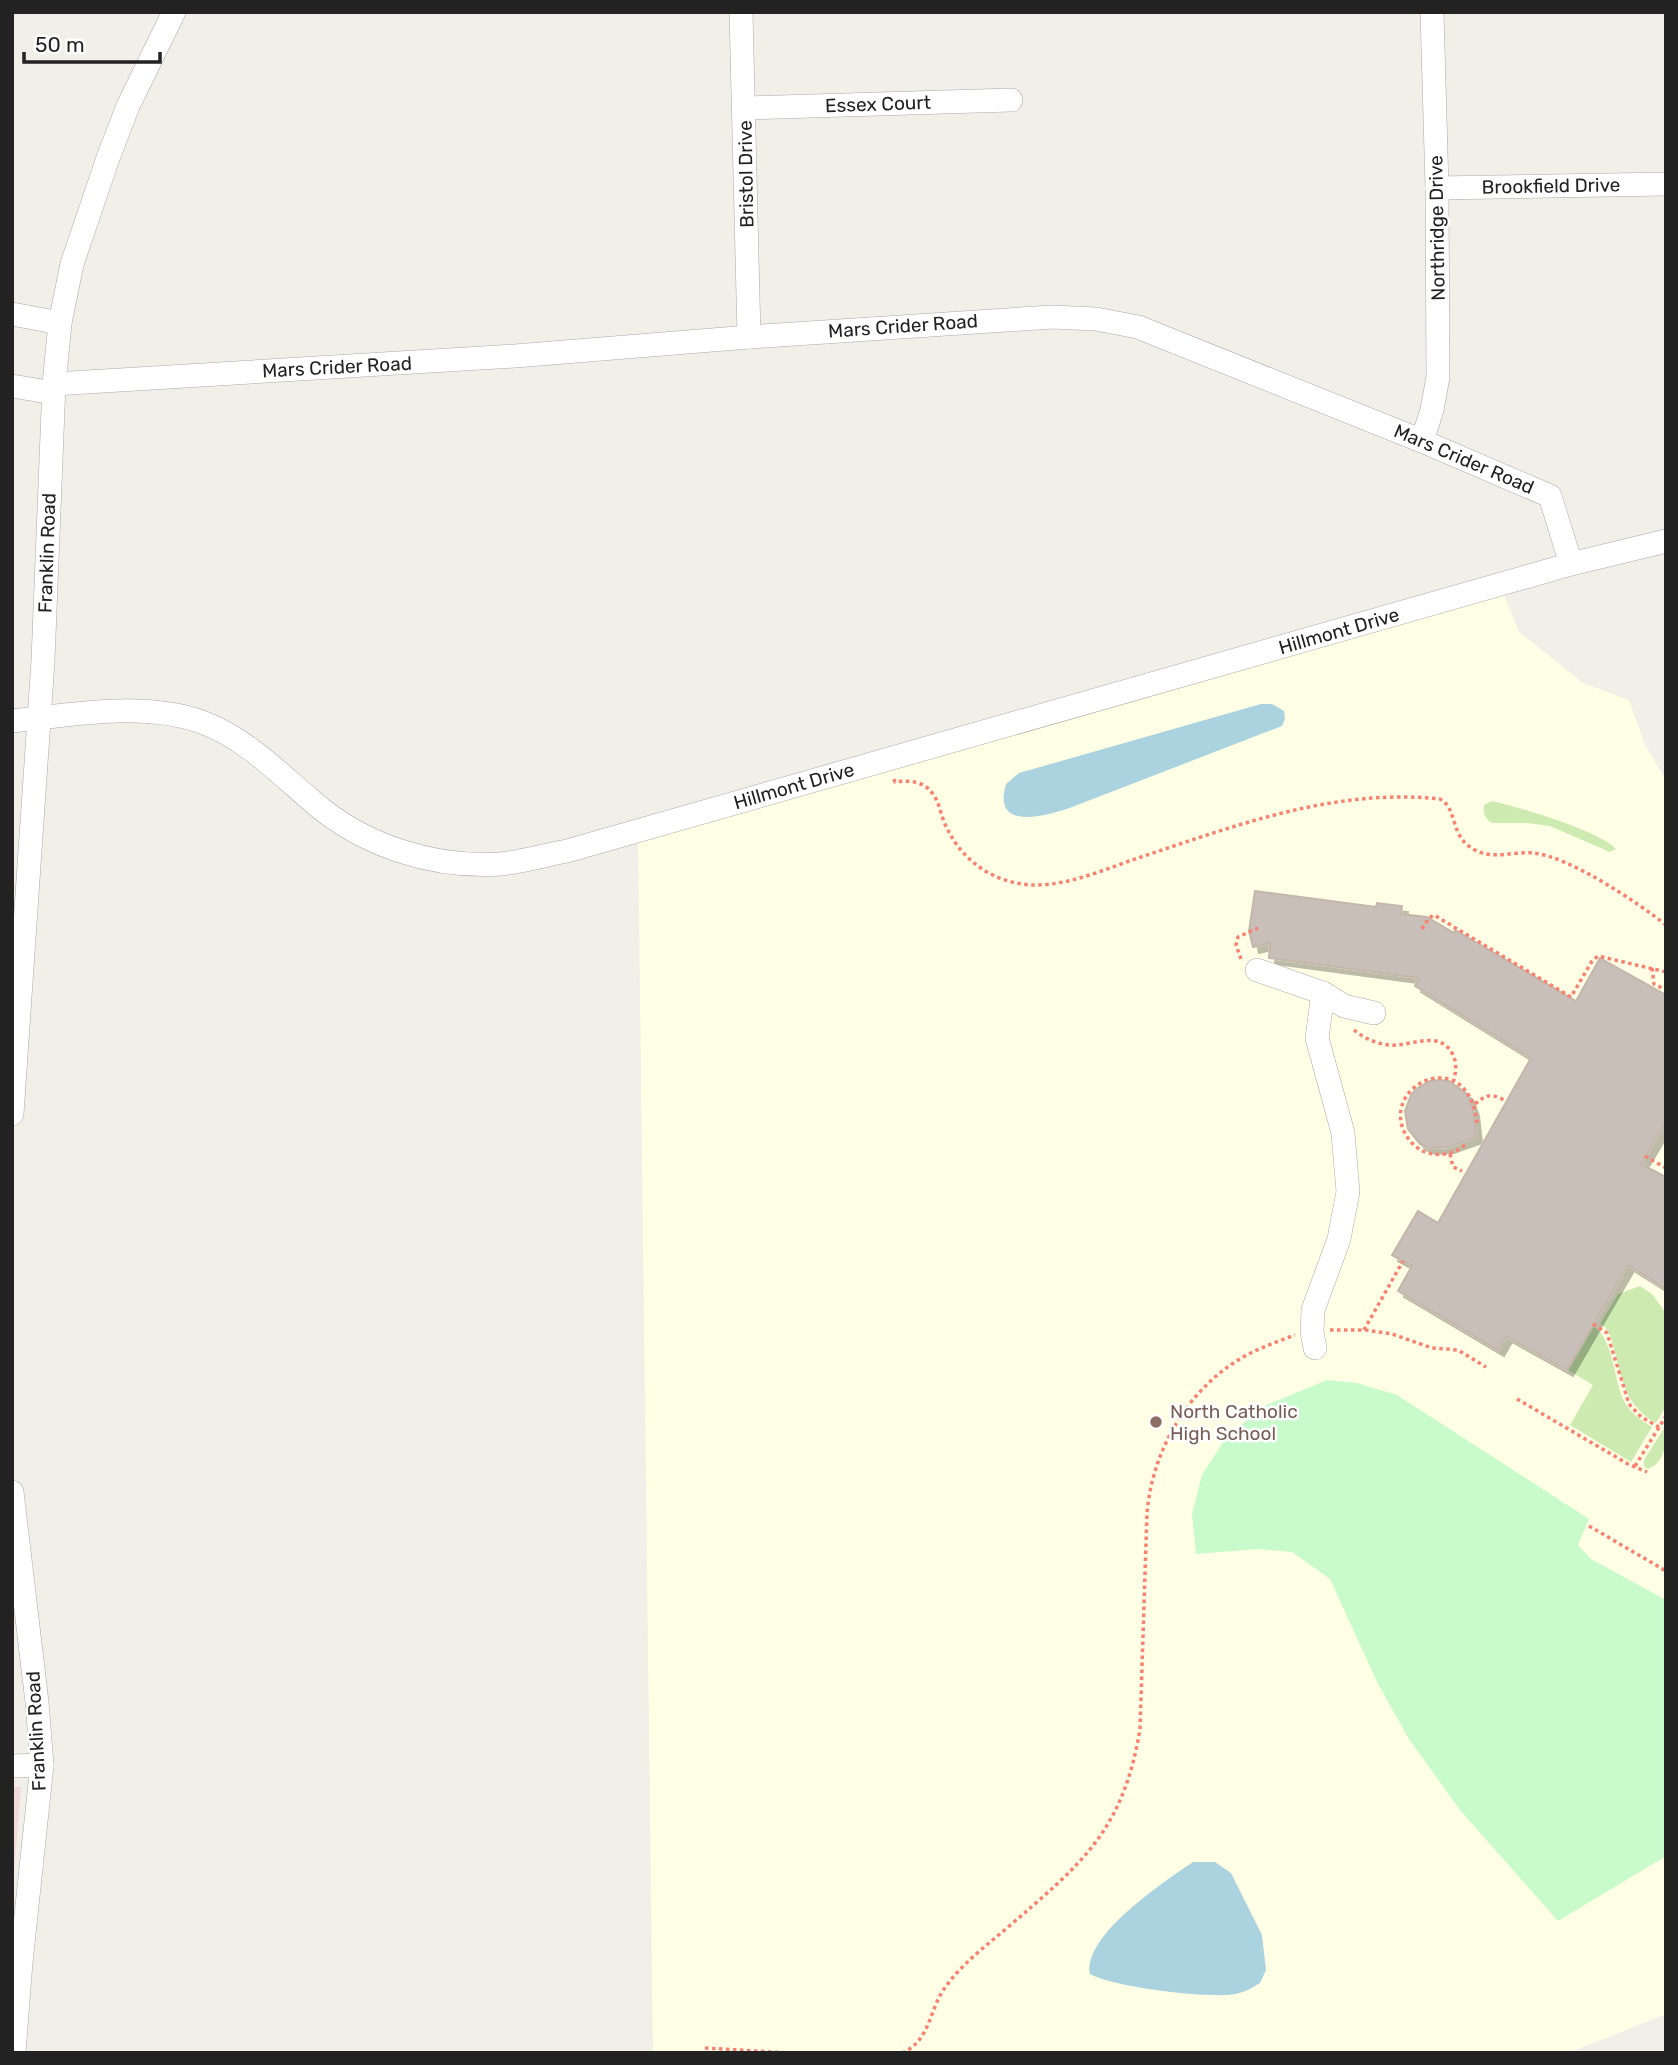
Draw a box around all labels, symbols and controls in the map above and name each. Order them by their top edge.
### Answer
scale bar [24,21,161,65]
text: 50 m [35,32,85,57]
street label: Essex Court [825,91,932,117]
street label: Bristol Drive [734,120,758,228]
street label: Northridge Drive [1424,155,1450,301]
street label: Brookfield Drive [1481,173,1621,199]
street label: Mars Crider Road [827,309,979,343]
street label: Mars Crider Road [261,352,413,382]
street label: Mars Crider Road [1390,419,1538,499]
street label: Franklin Road [33,493,61,613]
street label: Hillmont Drive [1276,603,1402,659]
street label: Hillmont Drive [731,758,857,814]
place label: North Catholic High School [1170,1400,1298,1445]
marker: North Catholic High School [1148,1414,1164,1430]
street label: Franklin Road [21,1670,51,1792]

